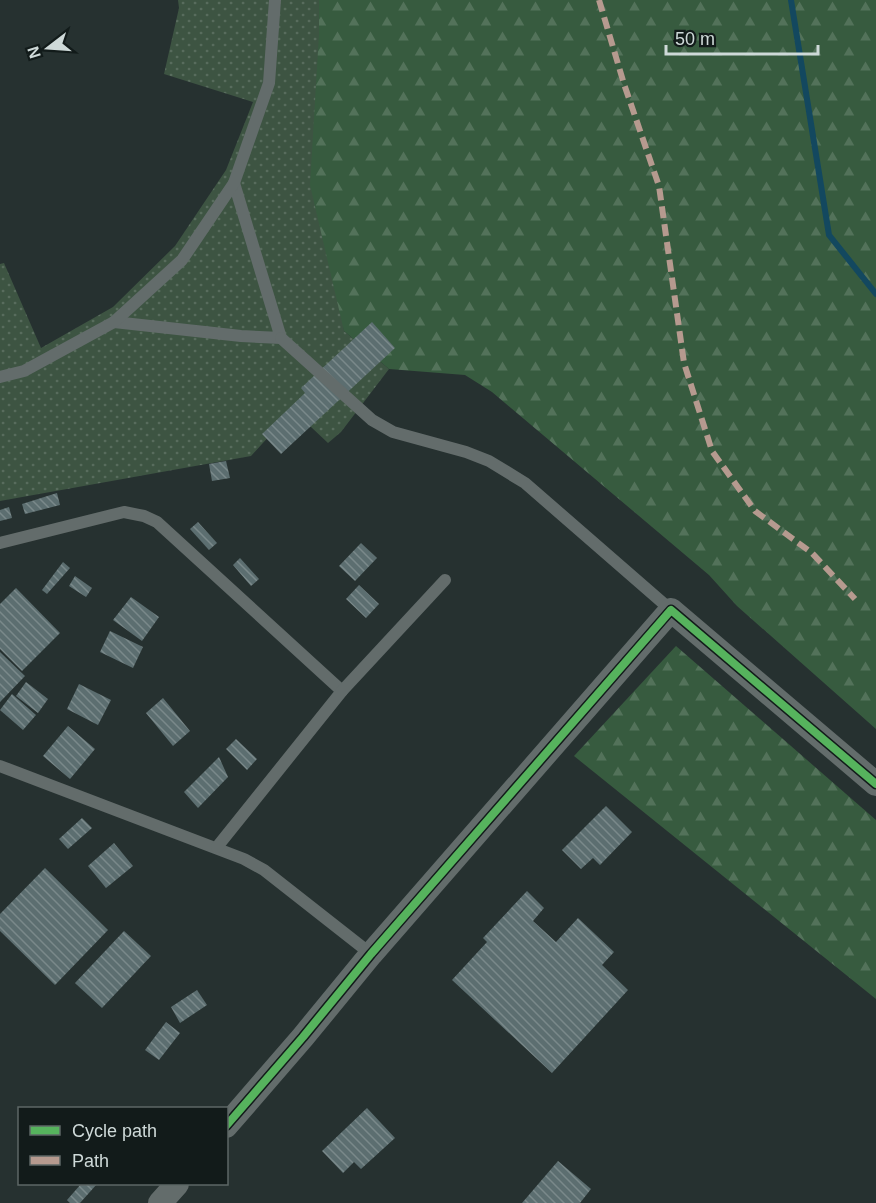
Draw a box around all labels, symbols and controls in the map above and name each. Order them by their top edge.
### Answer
north arrow [18,18,78,78]
scale bar [666,18,818,56]
text: 50 m [675,29,715,49]
text: N [24,44,44,60]
legend [18,1107,228,1185]
text: Cycle path [72,1121,157,1141]
text: Path [72,1151,109,1171]

